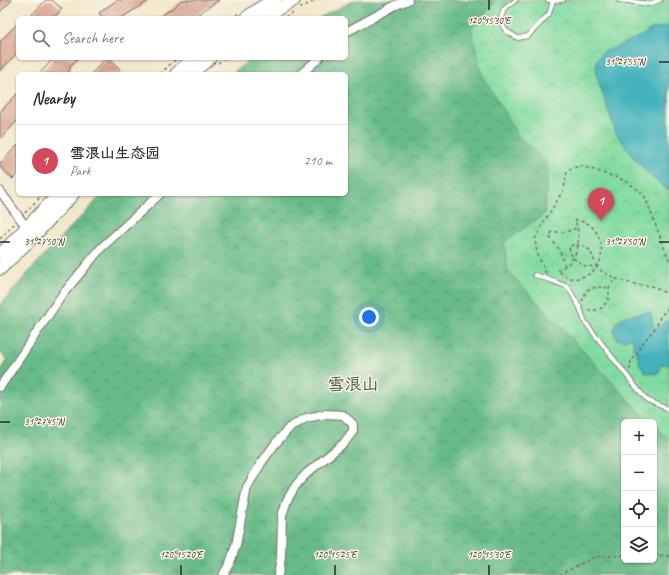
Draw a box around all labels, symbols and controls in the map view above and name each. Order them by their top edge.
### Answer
text: 120°15'30"E [467,14,512,27]
search box [16,16,348,60]
icon: search [30,27,52,49]
text: Search here [62,29,123,48]
text: 31°27'55"N [605,55,647,68]
text: Nearby [32,88,75,109]
text: 雪浪山生态园 [70,144,160,163]
text: 1 [42,153,48,169]
text: 210 m [304,153,332,169]
text: Park [70,163,91,179]
pin: 1 [588,188,614,221]
text: 31°27'50"N [24,235,66,248]
text: 31°27'50"N [605,235,647,248]
your location [359,307,379,327]
park label: 雪浪山 [328,374,379,395]
text: 31°27'45"N [24,415,66,428]
map controls [621,419,657,563]
button: + [621,419,657,455]
button: − [621,455,657,491]
button: locate [621,491,657,527]
button: layers [621,527,657,563]
text: 120°15'20"E [159,548,204,561]
text: 120°15'25"E [313,548,358,561]
text: 120°15'30"E [467,548,512,561]

